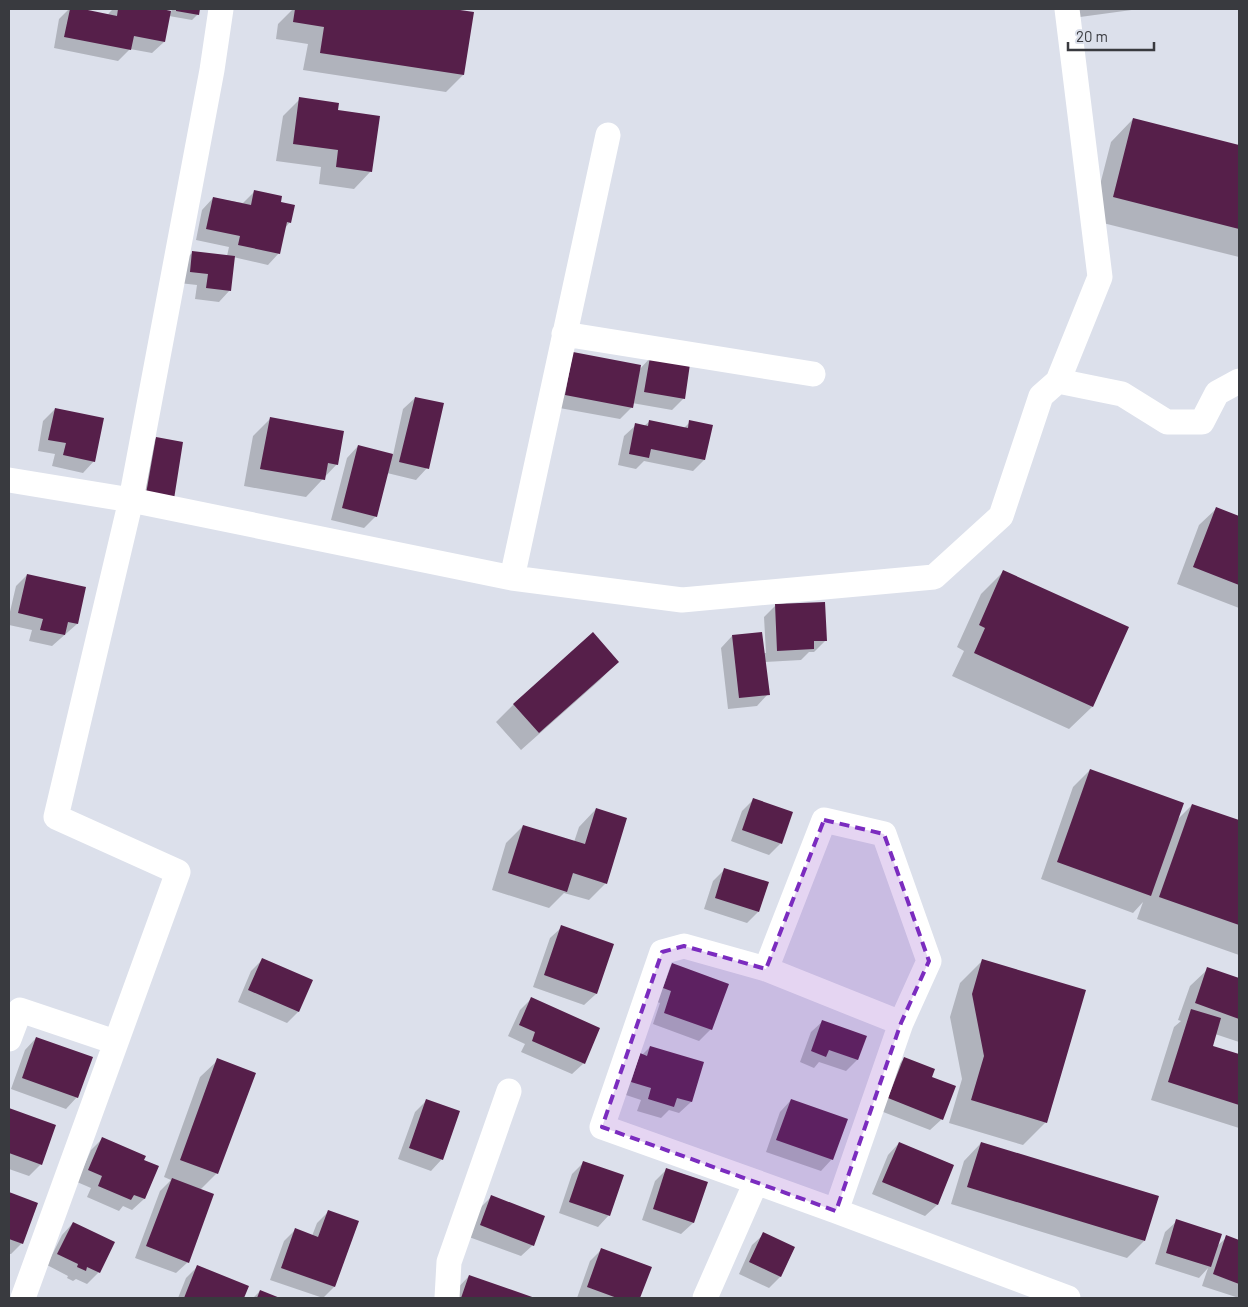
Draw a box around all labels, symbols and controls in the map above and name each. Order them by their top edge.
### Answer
scale bar [1068,20,1154,52]
text: 20 m [1076,27,1108,45]

